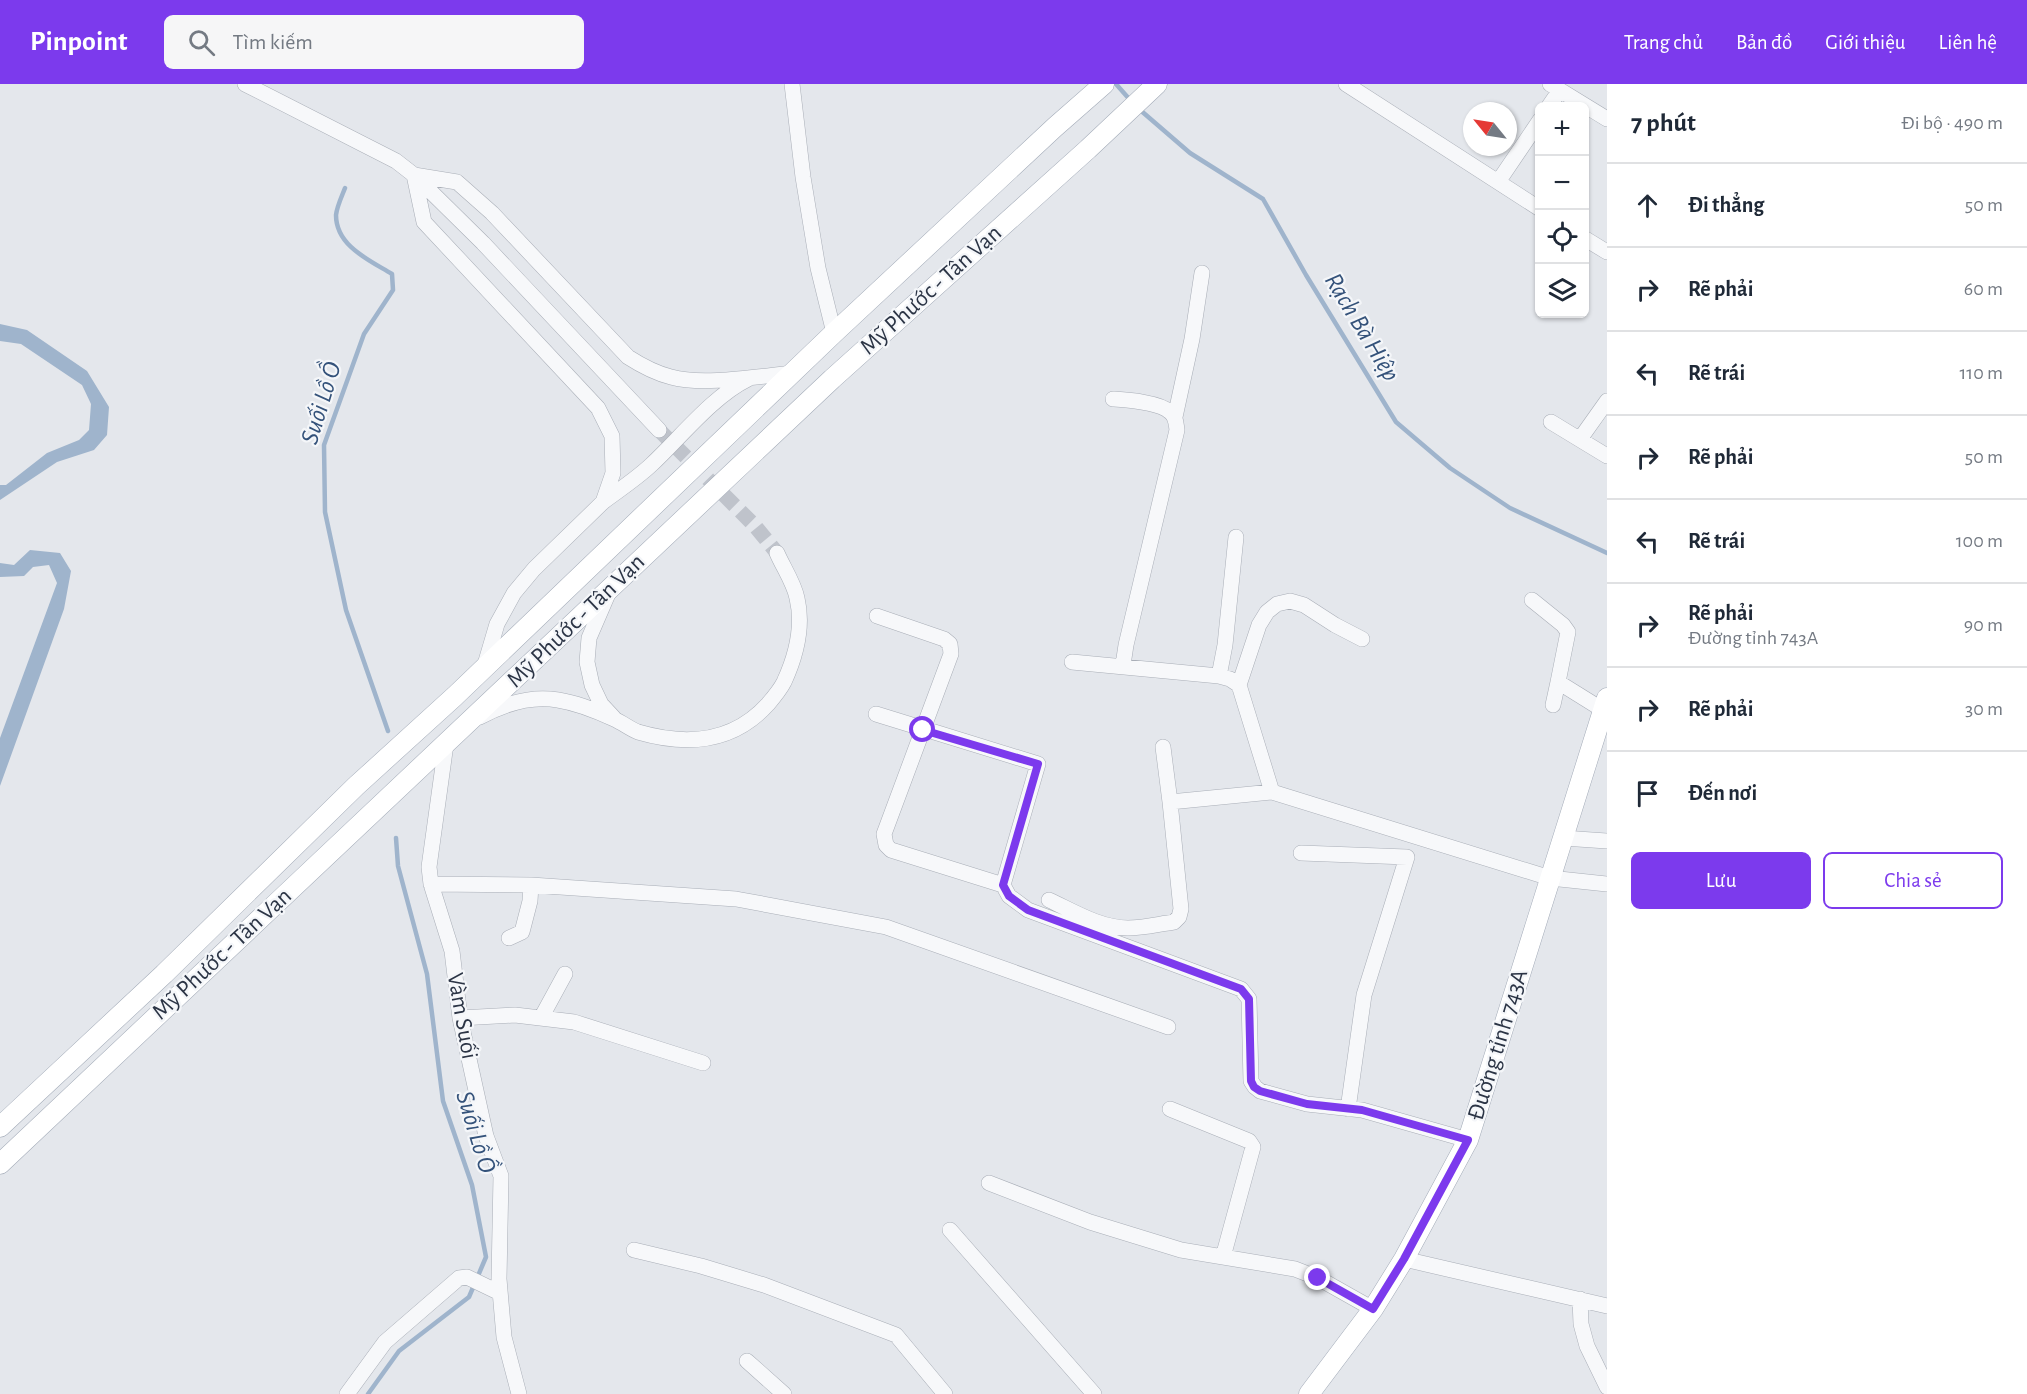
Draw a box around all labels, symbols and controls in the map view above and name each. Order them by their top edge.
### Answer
search box [164,15,584,69]
icon: search [185,26,218,59]
text: Pinpoint [30,28,128,56]
text: Tìm kiếm [233,31,313,53]
text: Trang chủ [1624,32,1703,53]
text: Bản đồ [1736,32,1792,53]
text: Giới thiệu [1825,32,1906,53]
text: Liên hệ [1939,32,1997,53]
north arrow [1463,102,1517,156]
map controls [1535,102,1589,318]
button: + [1535,102,1589,156]
text: 7 phút [1631,110,1696,136]
text: Đi bộ · 490 m [1901,113,2003,133]
button: − [1535,156,1589,210]
icon: ahead [1631,189,1664,222]
text: Đi thẳng [1688,194,1764,216]
text: 50 m [1965,195,2003,215]
button: locate [1535,210,1589,264]
street label: Mỹ Phước - Tân Vạn [856,221,1006,359]
button: layers [1535,264,1589,318]
water label: Rạch Bà Hiệp [1320,268,1404,386]
icon: right [1631,273,1664,306]
text: Rẽ phải [1688,278,1753,300]
text: 60 m [1964,279,2003,299]
water label: Suối Lồ Ồ [292,357,346,447]
icon: left [1631,357,1664,390]
text: Rẽ trái [1688,362,1745,384]
text: 110 m [1959,363,2003,383]
icon: right [1631,441,1664,474]
text: Rẽ phải [1688,446,1753,468]
text: 50 m [1965,447,2003,467]
icon: left [1631,525,1664,558]
text: Rẽ trái [1688,530,1745,552]
text: 100 m [1956,531,2003,551]
street label: Mỹ Phước - Tân Vạn [503,550,649,692]
text: Rẽ phải [1688,602,1753,624]
icon: right [1631,609,1664,642]
text: 90 m [1964,615,2003,635]
text: Đường tỉnh 743A [1688,628,1818,648]
icon: right [1631,693,1664,726]
text: Rẽ phải [1688,698,1753,720]
text: 30 m [1965,699,2003,719]
route start [909,716,935,742]
icon: arrive [1631,777,1664,810]
text: Đến nơi [1688,782,1757,804]
button: Lưu [1631,852,1811,909]
button: Chia sẻ [1823,852,2003,909]
street label: Mỹ Phước - Tân Vạn [148,884,296,1024]
street label: Đường tỉnh 743A [1464,967,1532,1123]
street label: Vàm Suối [443,971,481,1061]
water label: Suối Lồ Ồ [451,1087,505,1176]
route end [1304,1264,1330,1290]

